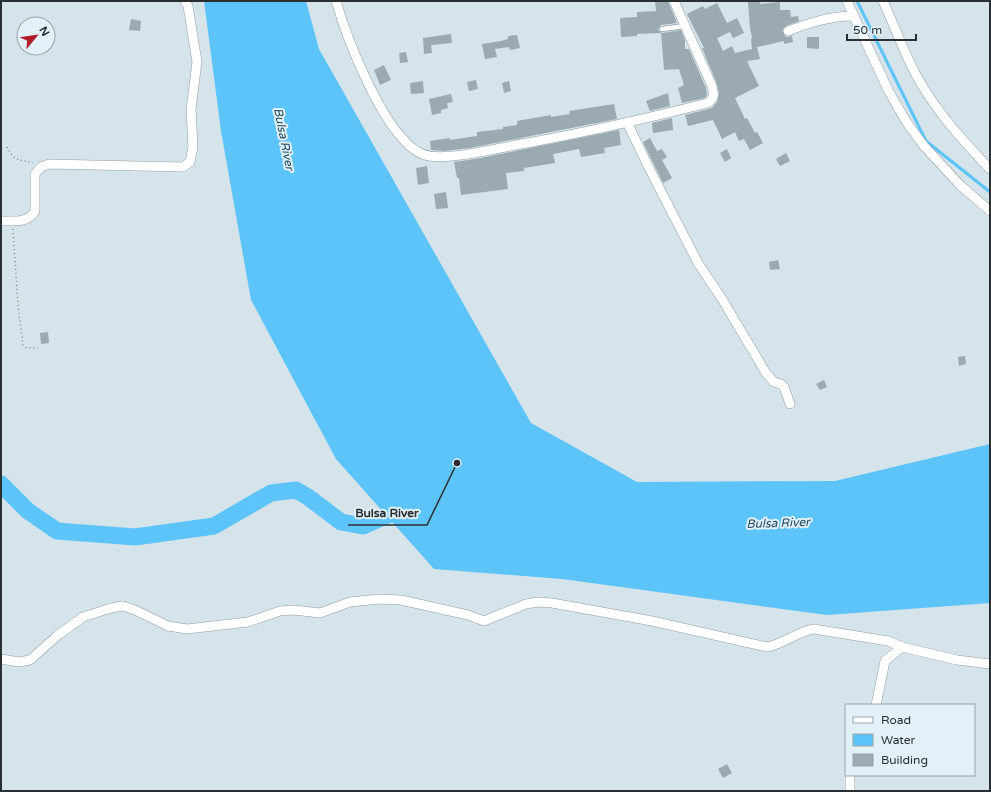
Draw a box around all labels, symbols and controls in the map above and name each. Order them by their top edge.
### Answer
north arrow [16,16,56,56]
scale bar [847,16,916,42]
text: 50 m [853,23,882,37]
text: N [36,24,52,38]
water label: Bulsa River [271,107,297,173]
callout: Bulsa River [348,501,427,525]
text: Bulsa River [355,506,419,520]
water label: Bulsa River [746,515,811,531]
legend [845,704,975,776]
text: Road [881,713,911,727]
text: Water [881,733,916,747]
text: Building [881,753,928,767]

